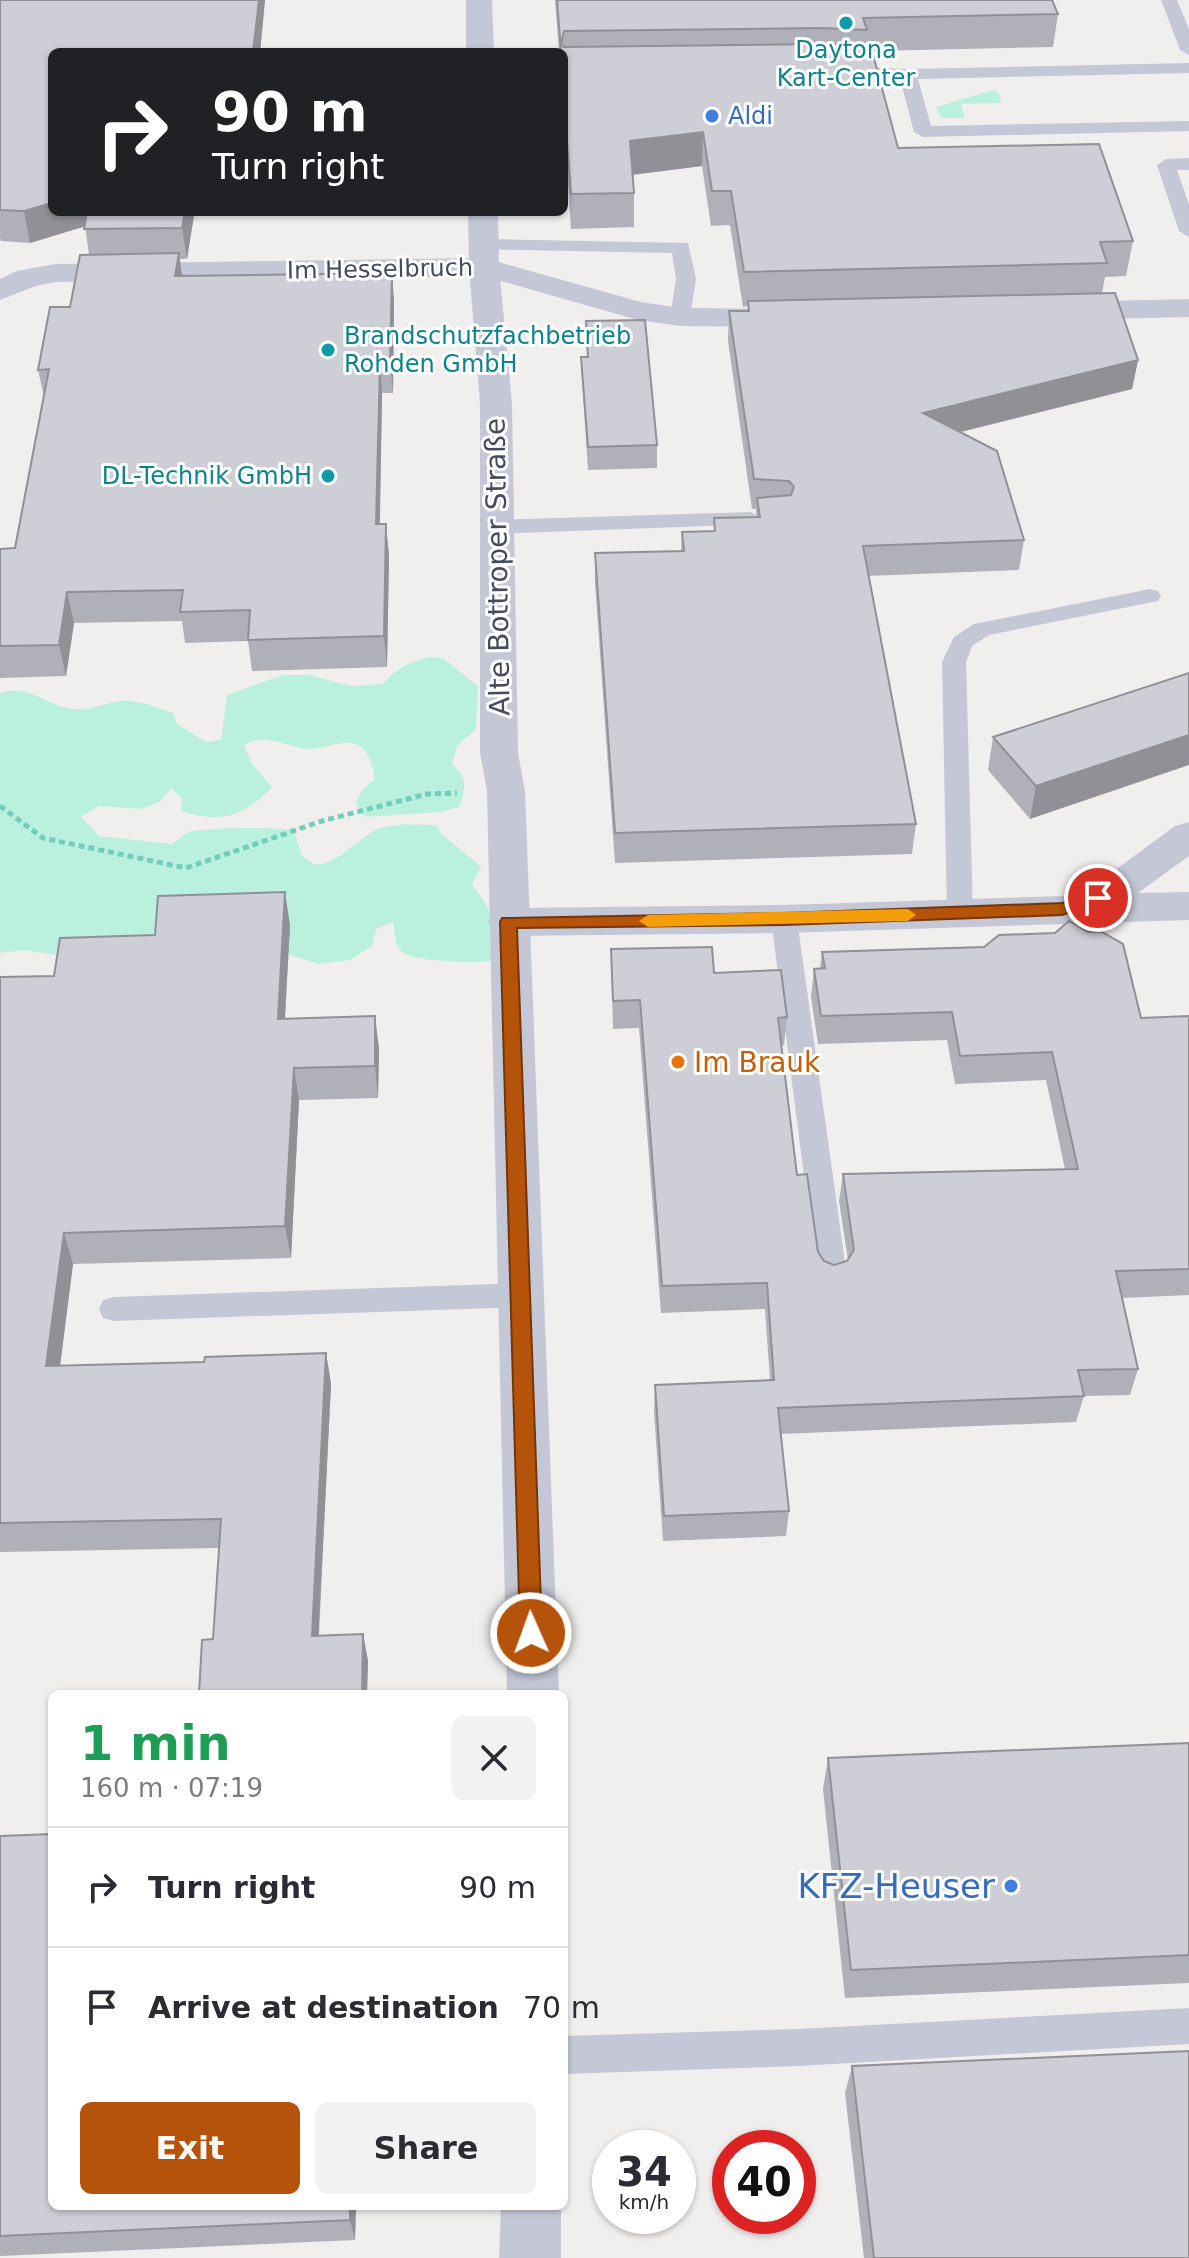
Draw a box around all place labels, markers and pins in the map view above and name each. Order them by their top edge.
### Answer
marker: Daytona Kart-Center [837,14,855,32]
place label: Daytona Kart-Center [777,36,915,92]
place label: Aldi [728,102,773,130]
marker: Aldi [703,107,721,125]
place label: Brandschutzfachbetrieb Rohden GmbH [344,322,631,378]
marker: Brandschutzfachbetrieb Rohden GmbH [319,341,337,359]
place label: DL-Technik GmbH [102,462,312,490]
marker: DL-Technik GmbH [319,467,337,485]
pin [1064,864,1132,932]
place label: Im Brauk [694,1046,821,1079]
marker: Im Brauk [669,1053,687,1071]
place label: KFZ-Heuser [798,1866,995,1906]
marker: KFZ-Heuser [1002,1877,1020,1895]

